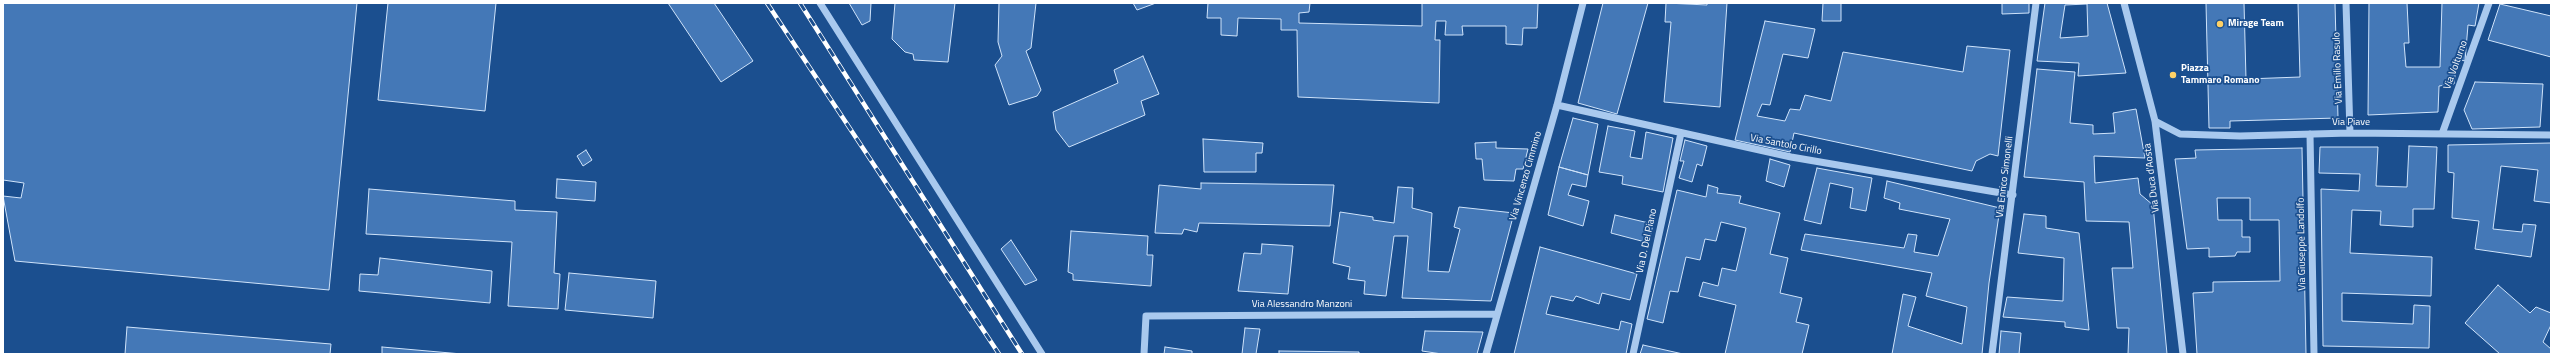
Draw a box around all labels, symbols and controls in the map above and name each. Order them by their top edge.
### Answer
place label: Mirage Team [2228,18,2284,30]
marker: Mirage Team [2215,19,2225,29]
street label: Via Emilio Rasulo [2331,32,2345,104]
street label: Via Volturno [2442,39,2470,91]
place label: Piazza Tammaro Romano [2181,63,2260,86]
marker: Piazza Tammaro Romano [2168,70,2178,80]
street label: Via Piave [2332,117,2370,129]
street label: Via Vincenzo Cimmino [1507,130,1545,222]
street label: Via Santolo Cirillo [1749,132,1823,158]
street label: Via Enrico Simonelli [1994,136,2016,218]
street label: Via Duca d'Aosta [2142,143,2162,213]
street label: Via Giuseppe Landolfo [2295,197,2309,291]
street label: Via D. Del Piano [1634,208,1660,274]
street label: Via Alessandro Manzoni [1252,299,1352,311]

